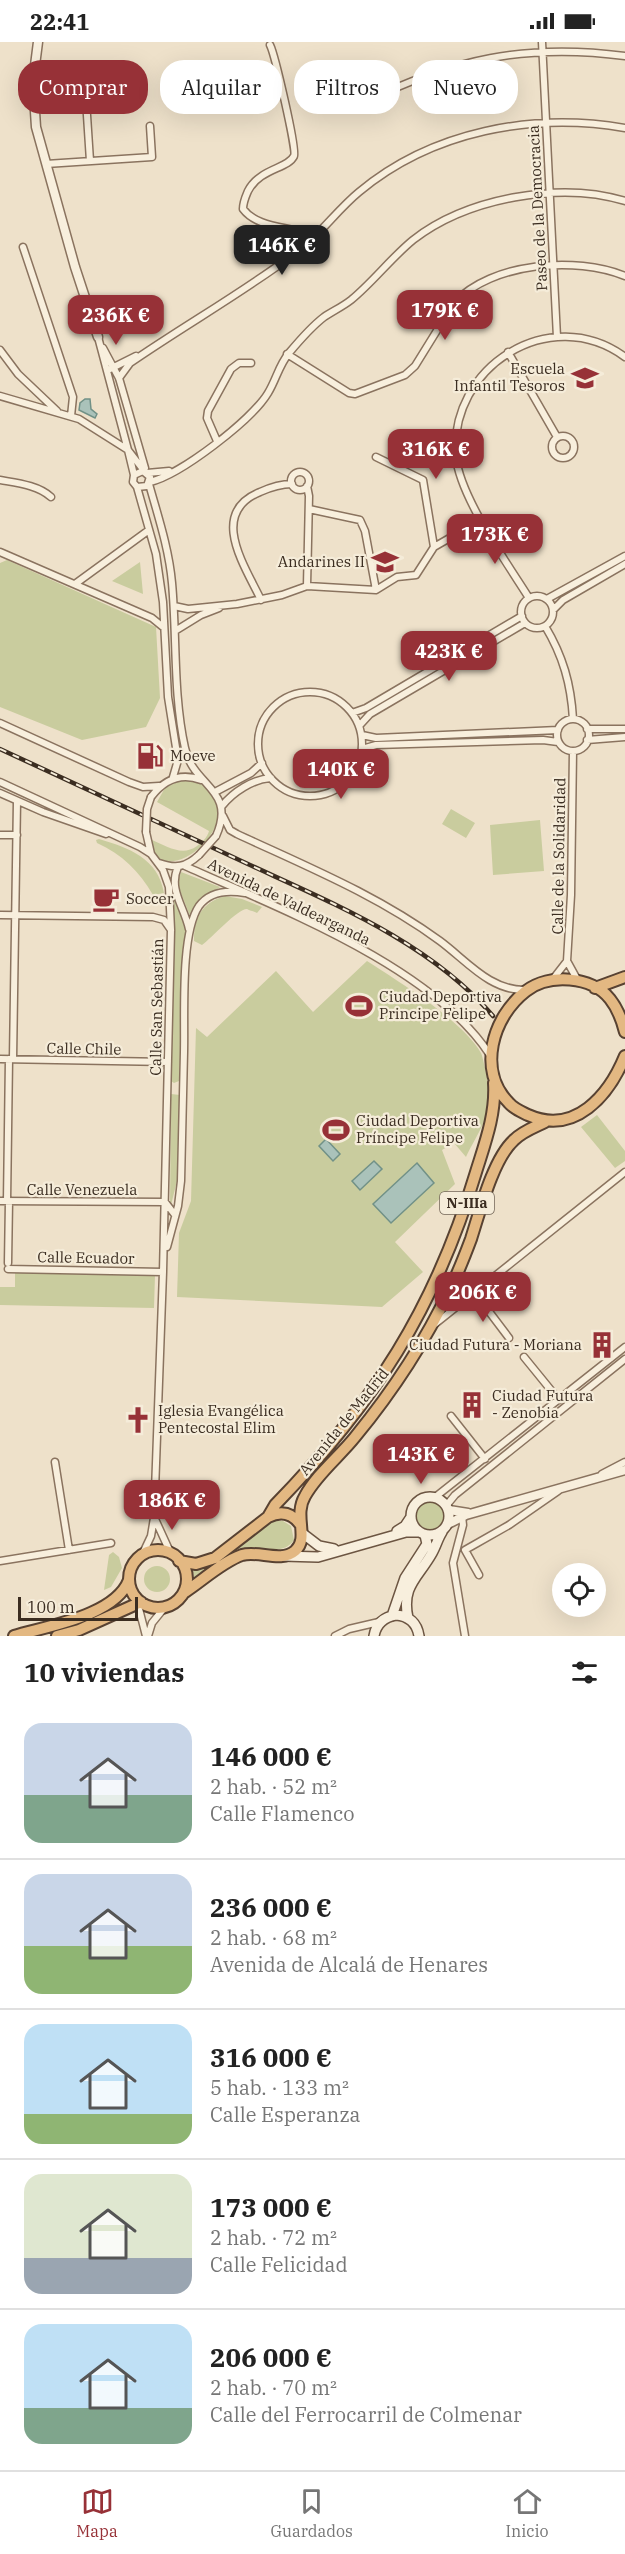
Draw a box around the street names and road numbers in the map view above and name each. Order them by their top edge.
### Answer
street label: Paseo de la Democracia [524,125,551,292]
street label: Calle de la Solidaridad [548,777,569,935]
street label: Avenida de Valdearganda [205,854,374,949]
street label: Calle San Sebastián [146,938,167,1076]
street label: Calle Chile [47,1038,121,1059]
street label: Calle Venezuela [27,1180,137,1199]
road number: N-IIIa [440,1192,494,1214]
street label: Calle Ecuador [37,1247,135,1268]
street label: Avenida de Madrid [295,1364,393,1479]

